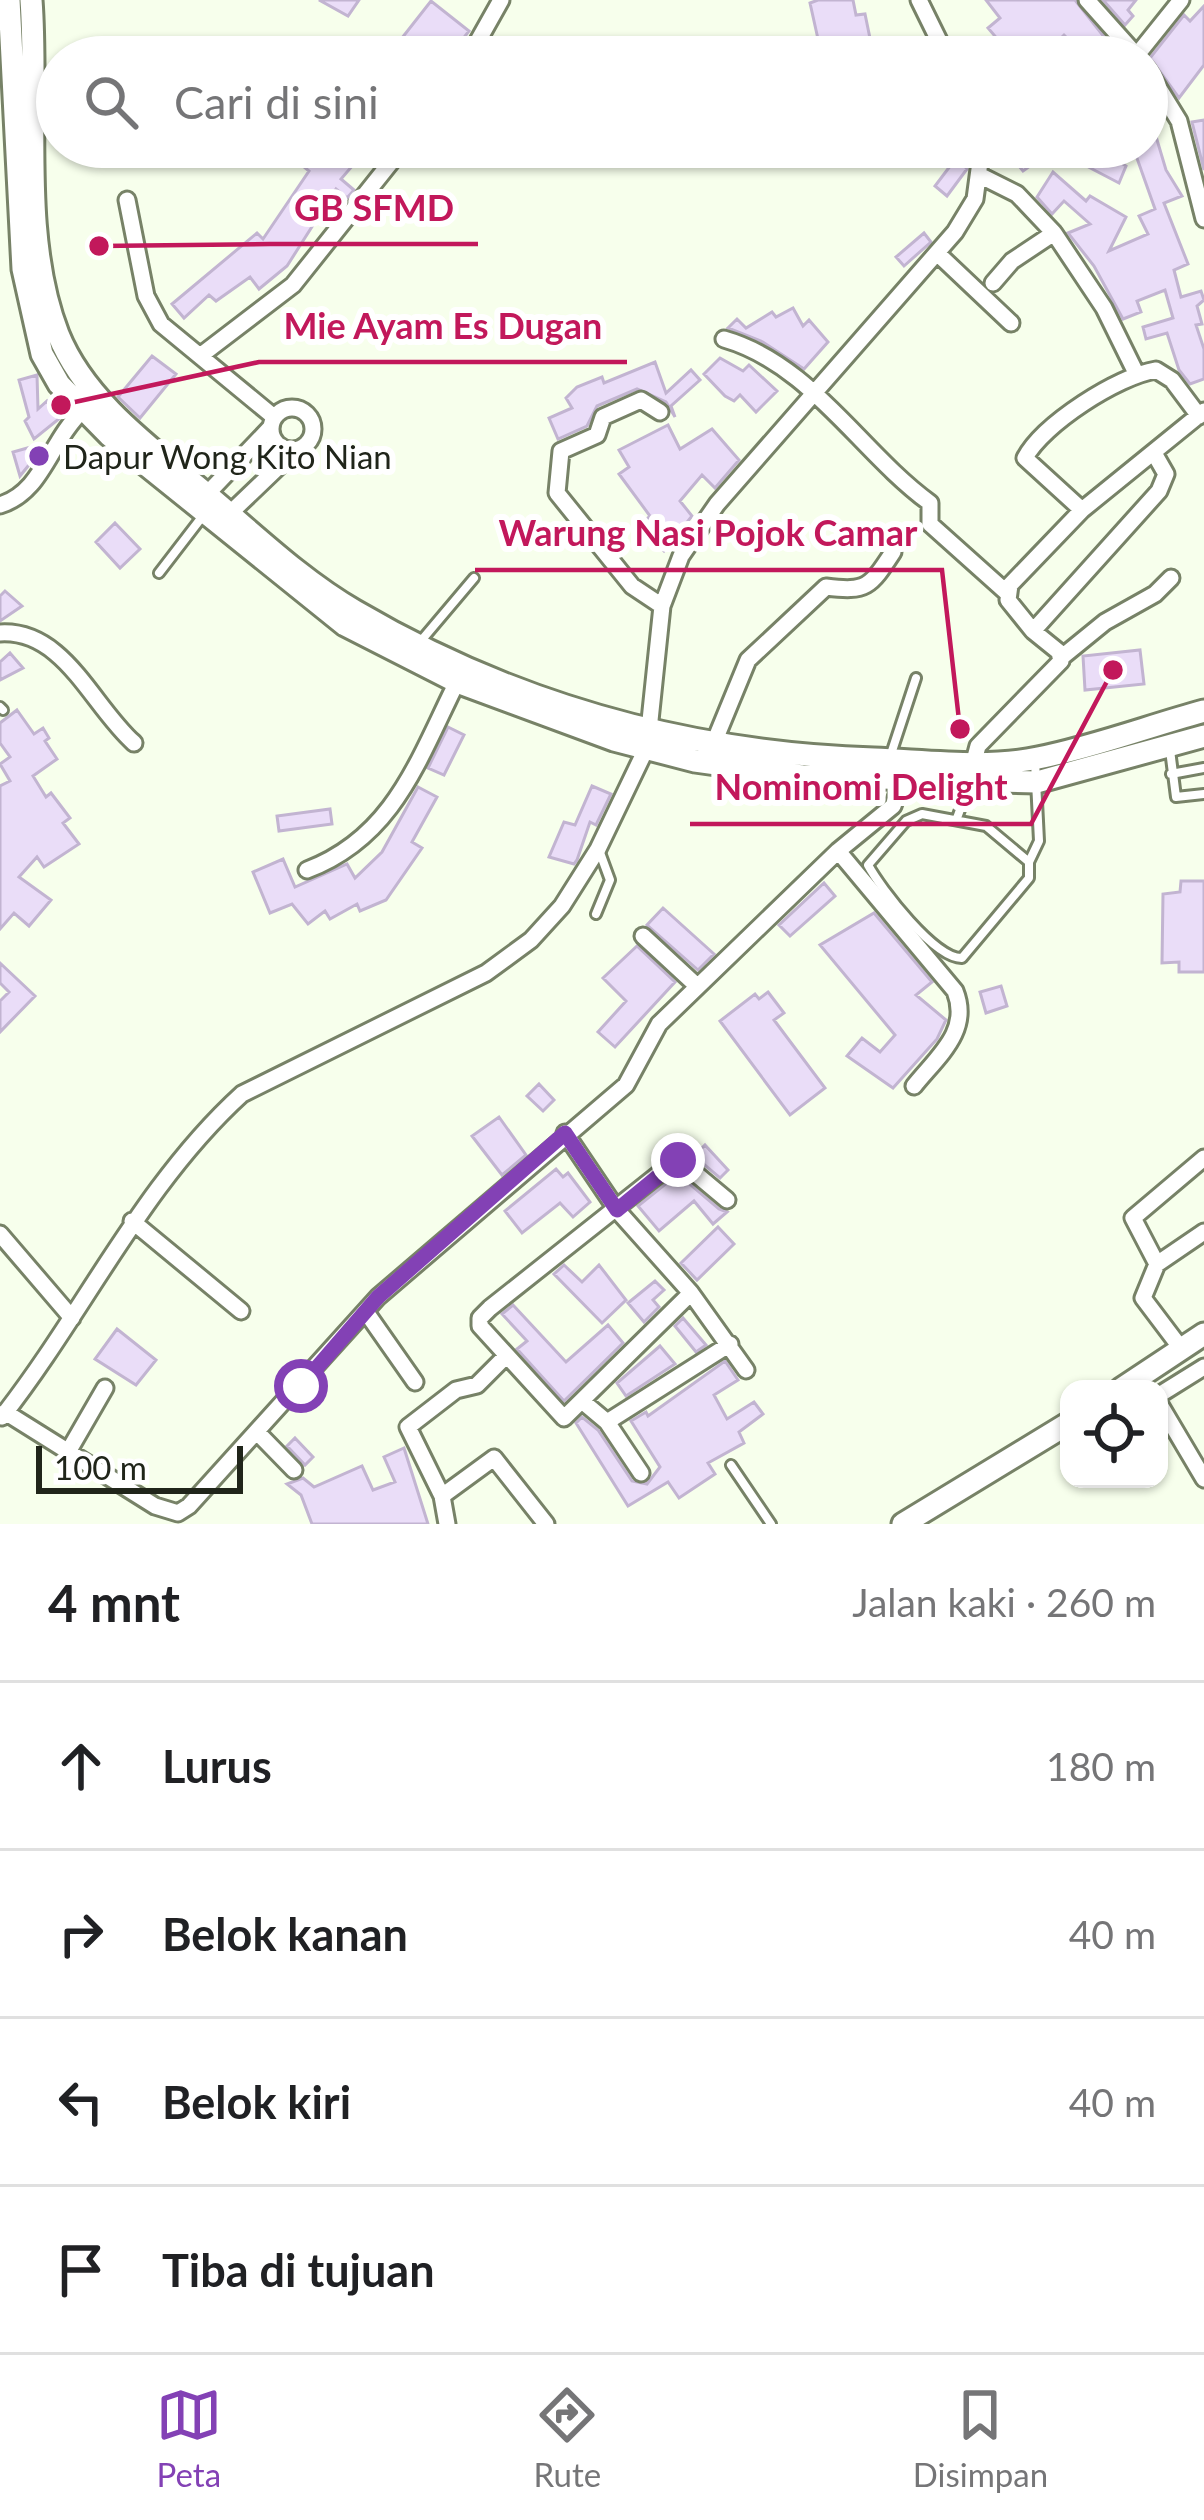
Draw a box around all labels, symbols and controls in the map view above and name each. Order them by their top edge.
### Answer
search box [36,36,1168,168]
icon: search [78,69,144,135]
text: Cari di sini [174,75,379,129]
callout: GB SFMD [270,172,478,244]
text: GB SFMD [294,185,454,229]
callout: Mie Ayam Es Dugan [259,290,627,362]
text: Mie Ayam Es Dugan [284,303,602,347]
place label: Dapur Wong Kito Nian [63,436,392,476]
marker: Dapur Wong Kito Nian [26,443,52,469]
callout: Warung Nasi Pojok Camar [475,498,942,570]
text: Warung Nasi Pojok Camar [499,510,918,554]
callout: Nominomi Delight [690,752,1031,824]
text: Nominomi Delight [714,764,1008,808]
route end [651,1133,705,1187]
route start [274,1359,328,1413]
map controls [1060,1380,1168,1488]
button: locate [1060,1380,1168,1488]
scale bar [36,1440,243,1493]
text: 100 m [54,1447,147,1487]
text: 4 mnt [48,1572,180,1633]
text: Jalan kaki · 260 m [852,1579,1156,1625]
icon: ahead [48,1733,114,1799]
text: Lurus [162,1739,272,1793]
text: 180 m [1046,1743,1156,1789]
icon: right [48,1901,114,1967]
text: Belok kanan [162,1907,408,1961]
text: 40 m [1069,1911,1156,1957]
icon: left [48,2069,114,2135]
text: Belok kiri [162,2075,351,2129]
text: 40 m [1069,2079,1156,2125]
icon: arrive [48,2237,114,2303]
text: Tiba di tujuan [162,2243,435,2297]
tab: Peta [156,2382,222,2494]
tab: Rute [534,2382,601,2494]
tab: Disimpan [913,2382,1048,2494]

